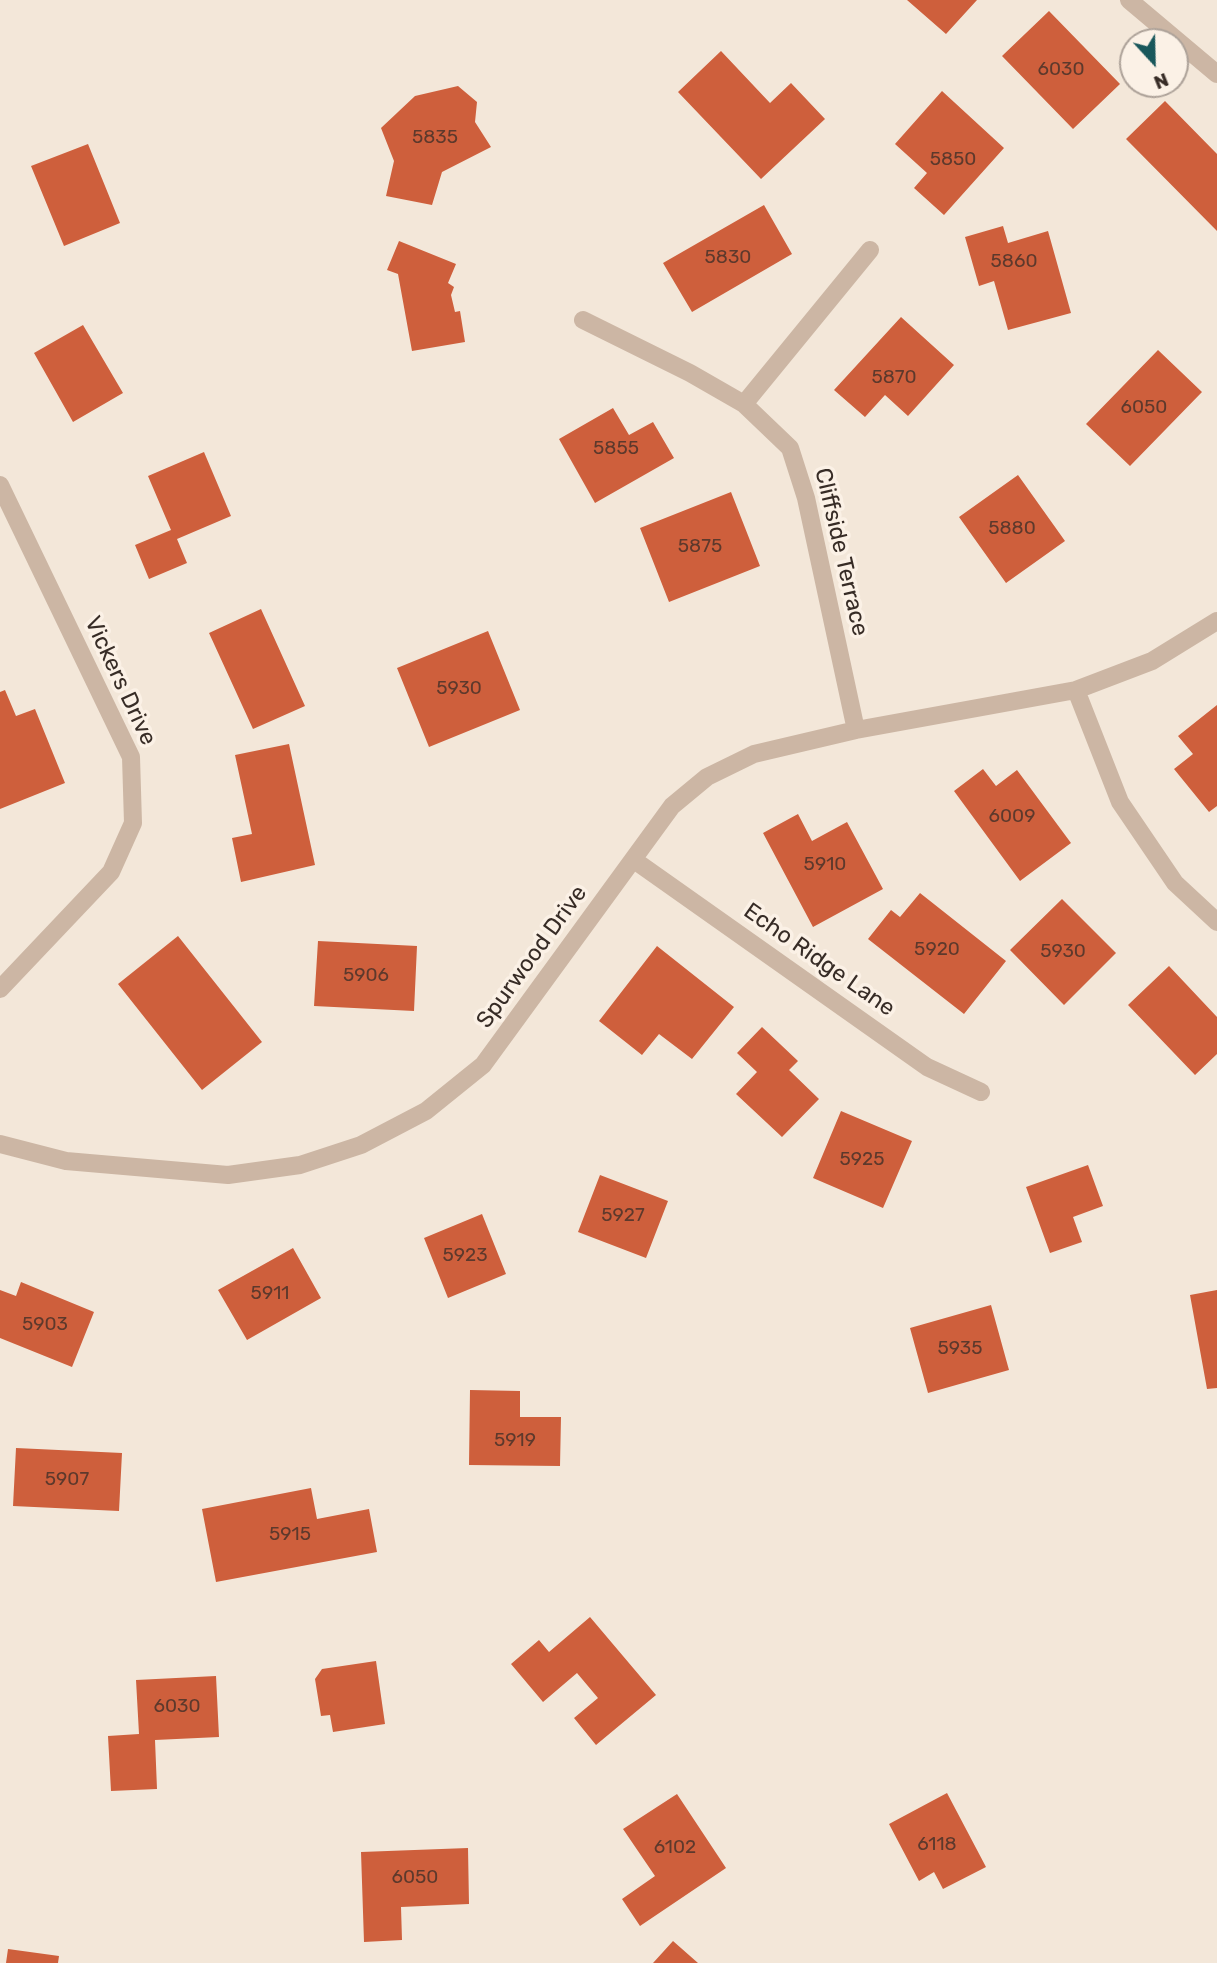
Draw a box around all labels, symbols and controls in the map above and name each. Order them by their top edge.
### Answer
north arrow [1119,28,1189,98]
house number: 6030 [1037,59,1085,81]
text: N [1151,68,1172,94]
house number: 5835 [412,127,458,149]
house number: 5850 [930,149,976,171]
house number: 5830 [705,247,751,269]
house number: 5860 [991,251,1037,273]
house number: 5870 [871,367,917,389]
house number: 6050 [1121,397,1167,419]
house number: 5855 [593,438,639,460]
street label: Cliffside Terrace [808,465,874,639]
house number: 5880 [988,518,1036,540]
house number: 5875 [678,536,722,558]
street label: Vickers Drive [78,612,162,750]
house number: 5930 [436,678,482,700]
house number: 6009 [989,806,1035,828]
house number: 5910 [804,854,846,876]
street label: Spurwood Drive [471,880,593,1034]
street label: Echo Ridge Lane [738,898,900,1022]
house number: 5920 [914,939,960,961]
house number: 5930 [1040,941,1086,963]
house number: 5906 [343,965,389,987]
house number: 5925 [840,1149,884,1171]
house number: 5927 [601,1205,645,1227]
house number: 5923 [442,1245,488,1267]
house number: 5911 [251,1283,289,1305]
house number: 5903 [22,1314,68,1336]
house number: 5935 [938,1338,982,1360]
house number: 5919 [494,1430,536,1452]
house number: 5907 [45,1469,89,1491]
house number: 5915 [269,1524,311,1546]
house number: 6030 [153,1696,201,1718]
house number: 6118 [917,1834,957,1856]
house number: 6102 [654,1837,696,1859]
house number: 6050 [392,1867,438,1889]

